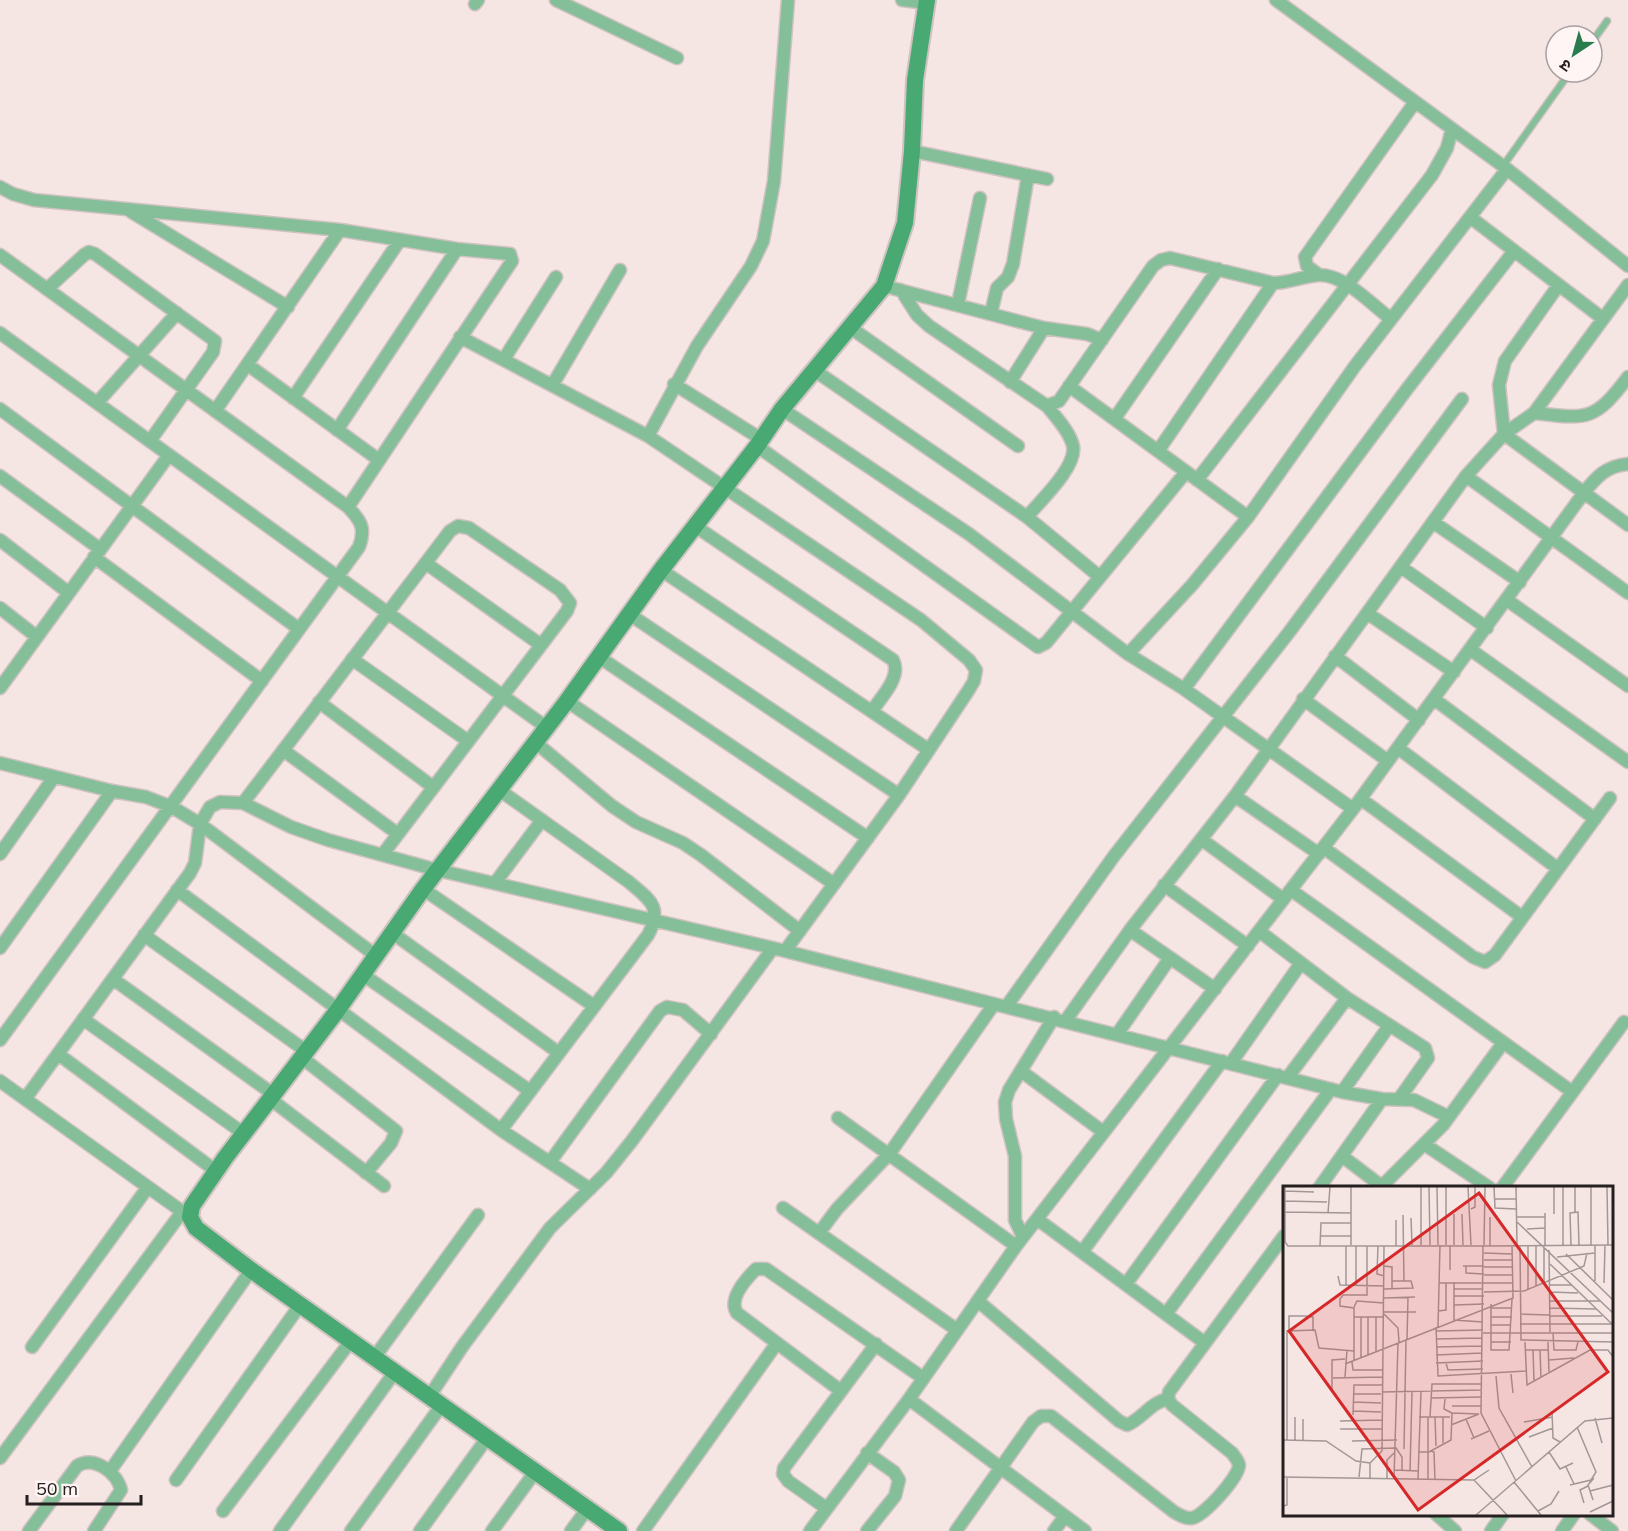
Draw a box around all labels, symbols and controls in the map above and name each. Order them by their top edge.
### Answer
north arrow [1544,24,1604,84]
text: उ [1555,55,1575,77]
inset map [1283,1186,1613,1516]
scale bar [27,1468,141,1506]
text: 50 m [36,1477,78,1500]

